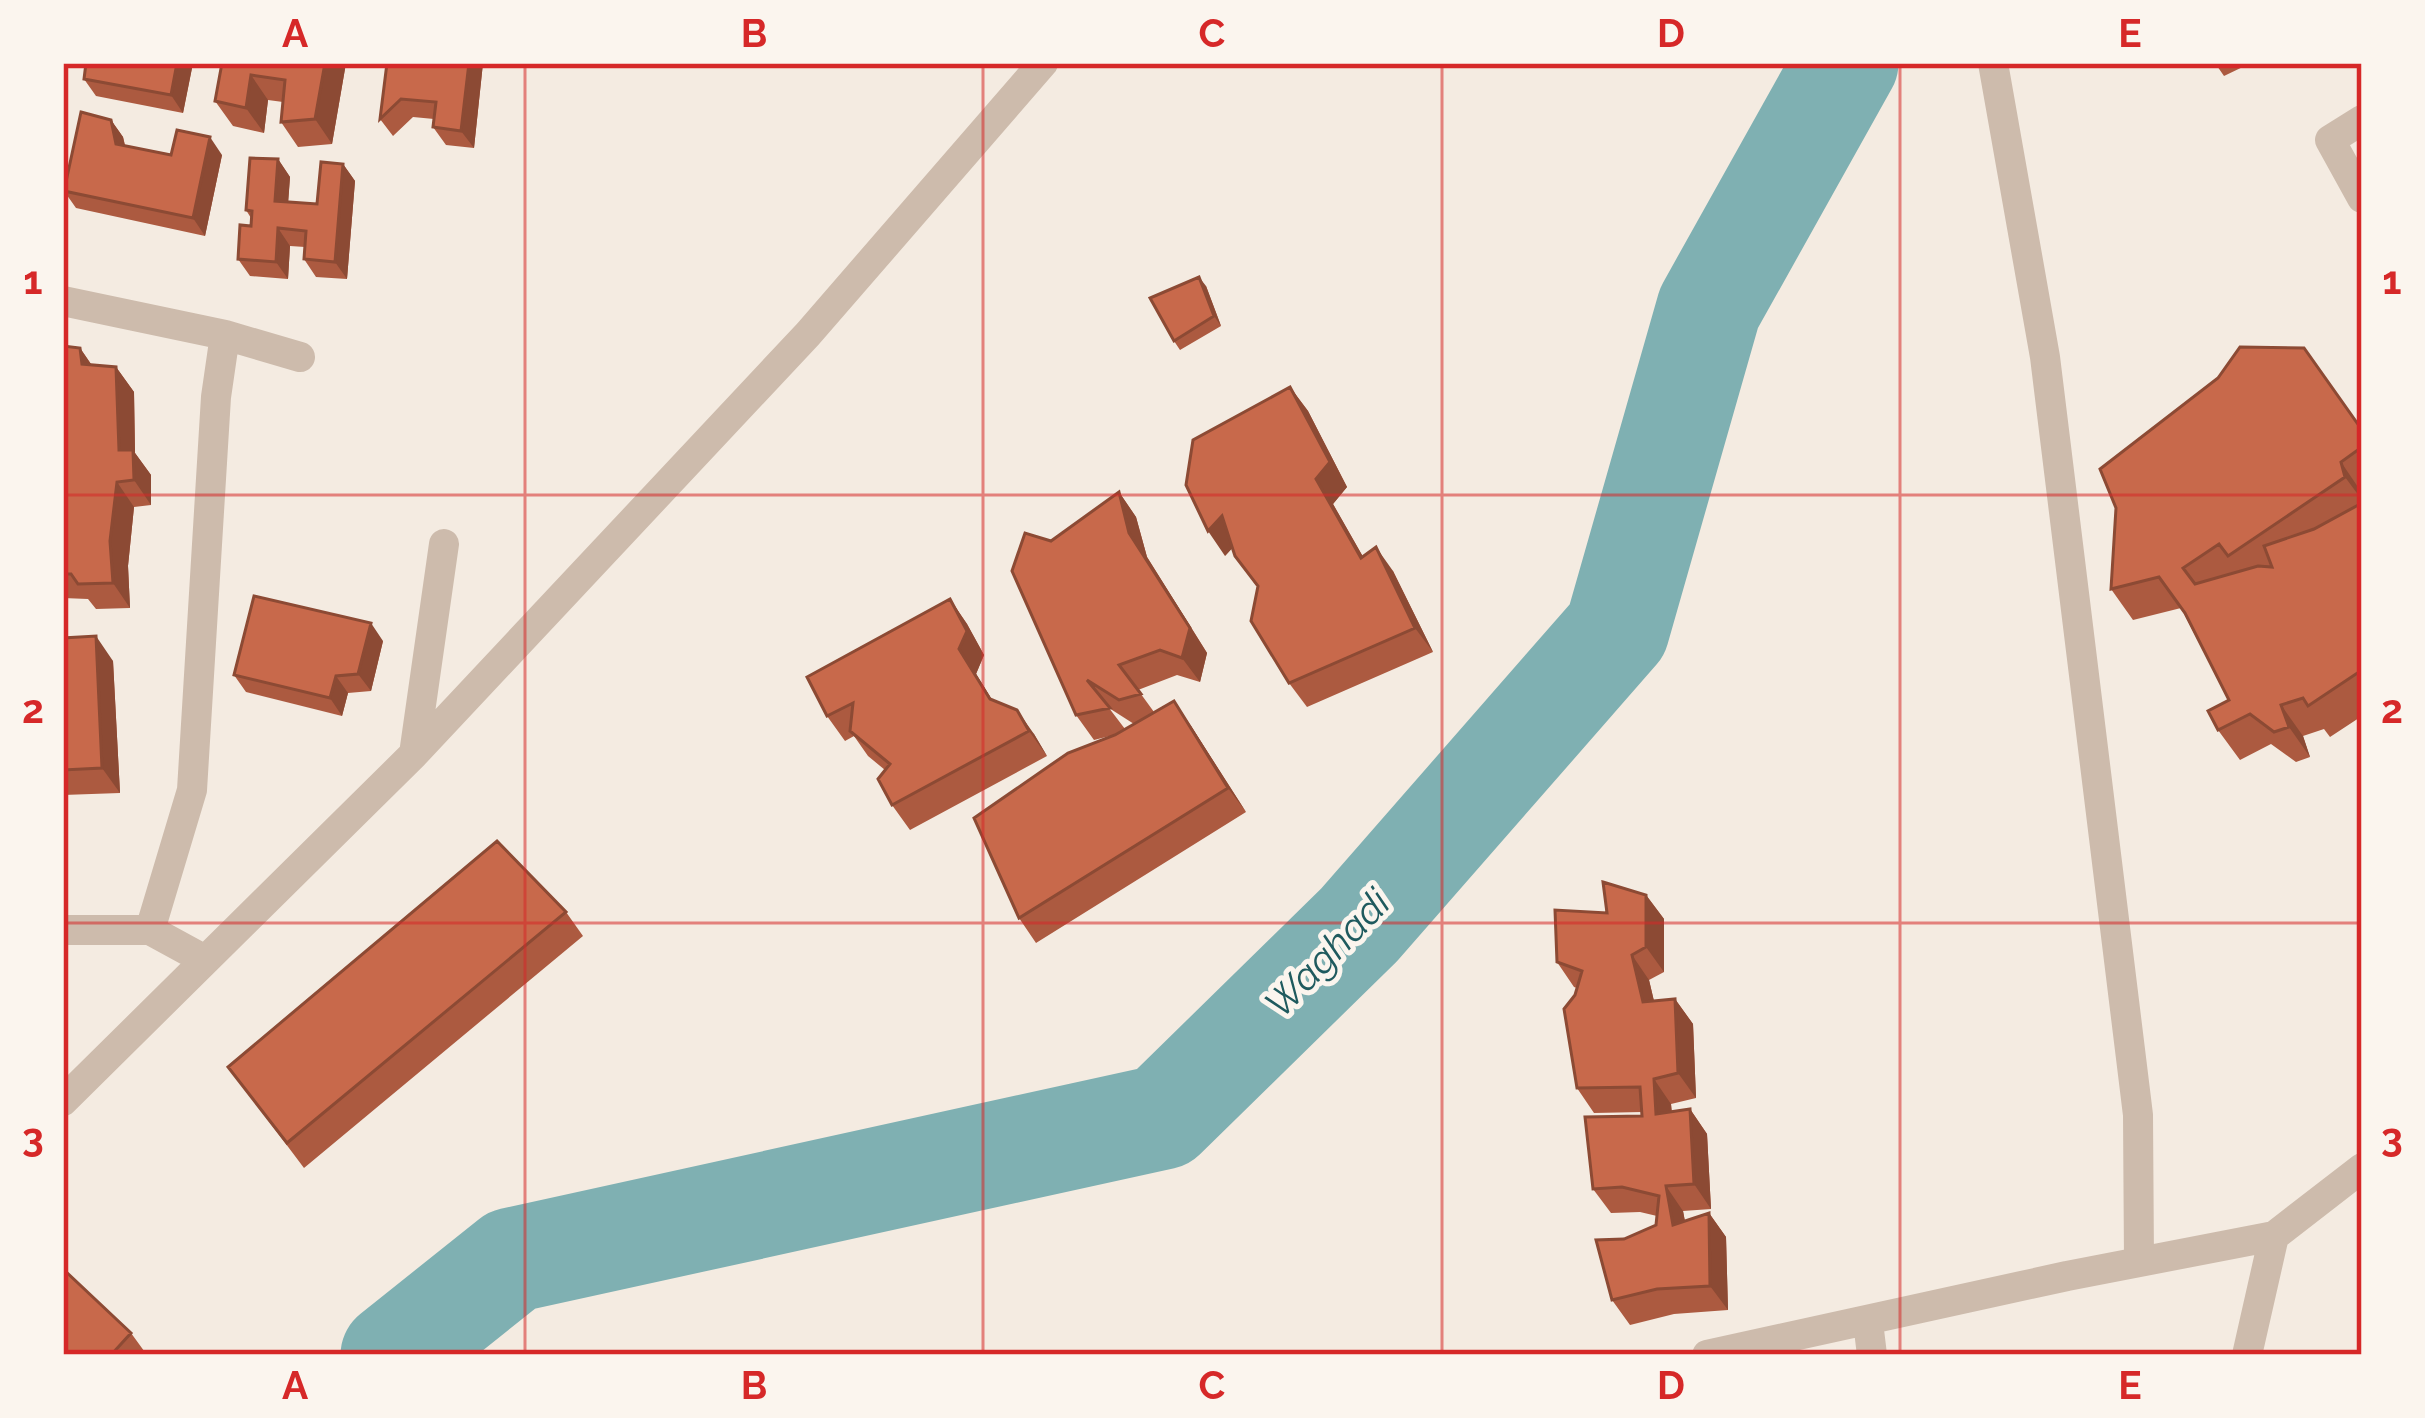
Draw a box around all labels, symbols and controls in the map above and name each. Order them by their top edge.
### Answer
text: A [282,10,309,56]
text: B [741,10,767,56]
text: C [1199,10,1226,56]
text: D [1657,10,1685,56]
text: E [2118,10,2142,56]
text: 1 [23,257,43,303]
text: 1 [2382,257,2402,303]
text: 2 [22,686,44,732]
text: 2 [2381,686,2403,732]
water label: Waghadi [1255,878,1400,1026]
text: 3 [22,1114,44,1160]
text: 3 [2381,1114,2403,1160]
text: A [282,1362,309,1408]
text: B [741,1362,767,1408]
text: C [1199,1362,1226,1408]
text: D [1657,1362,1685,1408]
text: E [2118,1362,2142,1408]

